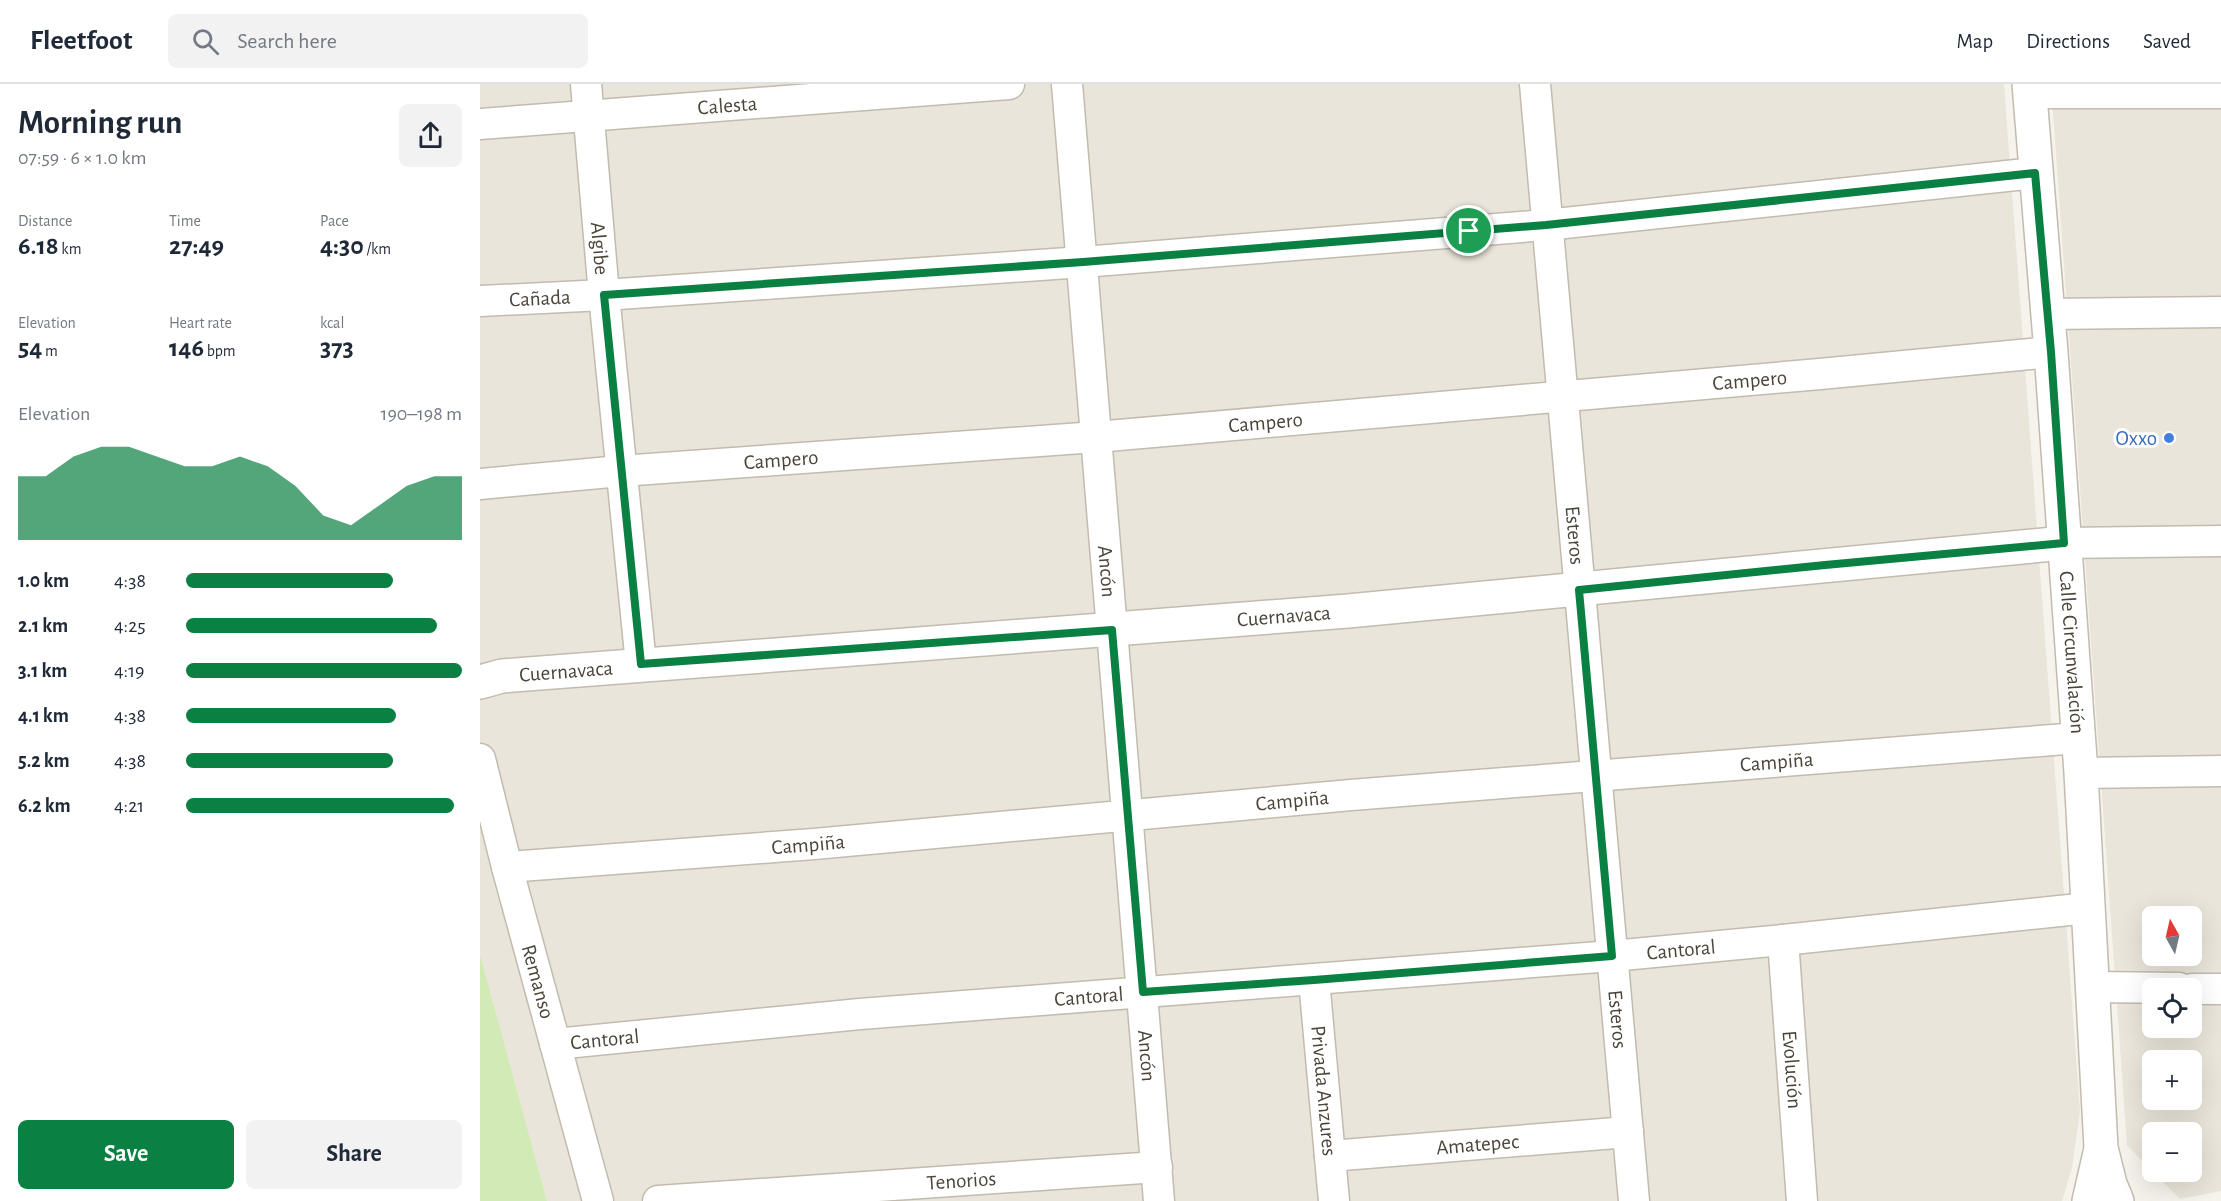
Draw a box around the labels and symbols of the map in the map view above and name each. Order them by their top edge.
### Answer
street label: Calesta [697,93,758,119]
pin [1443,205,1494,256]
street label: Algibe [587,221,612,276]
street label: Cañada [509,287,571,311]
street label: Campero [1712,367,1788,394]
street label: Campero [1227,409,1304,436]
place label: Oxxo [2115,428,2157,449]
marker: Oxxo [2162,431,2176,445]
street label: Campero [743,447,819,473]
street label: Esteros [1561,505,1588,566]
street label: Ancón [1094,545,1119,598]
street label: Calle Circunvalación [2056,570,2088,735]
street label: Cuernavaca [1236,602,1332,630]
street label: Cuernavaca [518,657,614,686]
street label: Campiña [1739,749,1814,775]
street label: Campiña [1255,787,1330,815]
street label: Campiña [771,831,846,858]
north arrow [2142,906,2202,966]
street label: Cantoral [1646,936,1716,964]
street label: Remanso [518,942,558,1021]
street label: Cantoral [1054,984,1124,1010]
street label: Esteros [1604,989,1630,1050]
street label: Privada Anzures [1307,1024,1340,1157]
street label: Cantoral [569,1026,640,1053]
street label: Ancón [1134,1029,1159,1082]
street label: Evolución [1779,1030,1805,1110]
street label: Amatepec [1435,1131,1520,1158]
street label: Tenorios [926,1168,997,1194]

